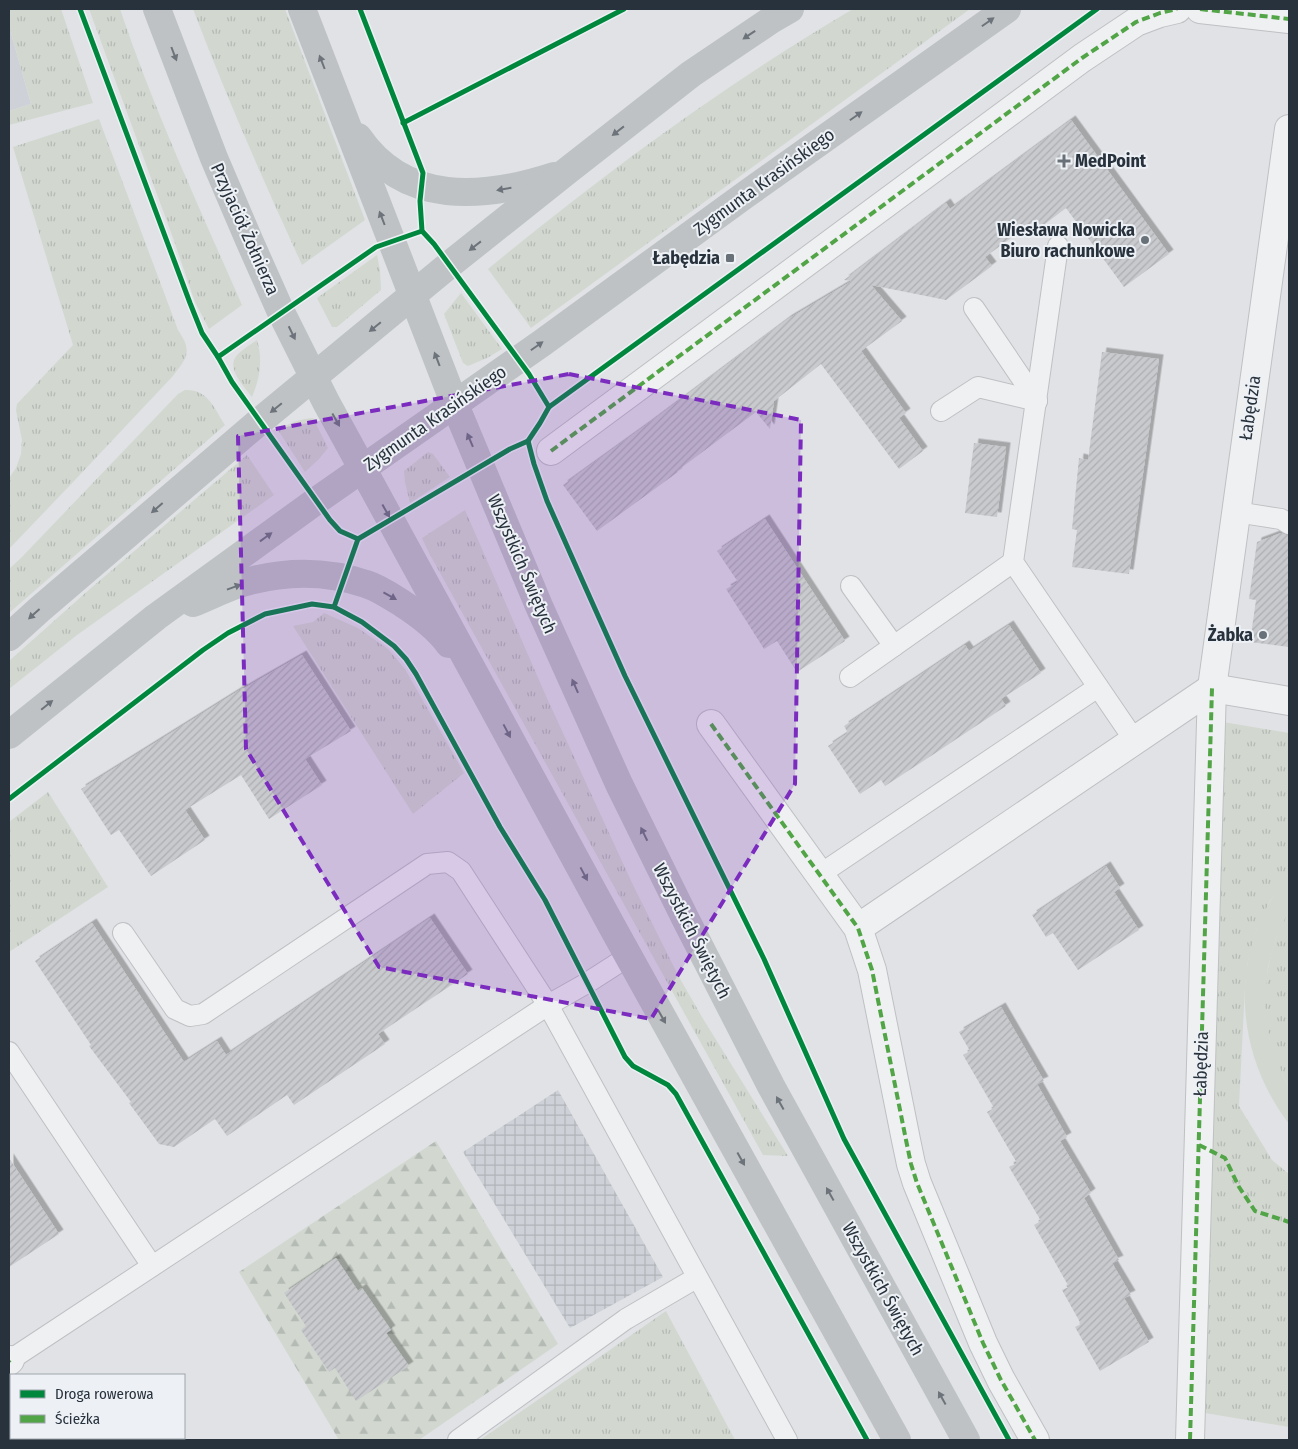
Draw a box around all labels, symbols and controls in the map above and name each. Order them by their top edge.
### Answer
one-way arrow [981,17,995,27]
one-way arrow [742,30,756,40]
one-way arrow [171,47,178,62]
one-way arrow [318,54,326,69]
one-way arrow [849,111,862,122]
street label: Zygmunta Krasińskiego [689,123,839,241]
one-way arrow [611,126,625,136]
place label: MedPoint [1075,150,1147,172]
marker: MedPoint [1057,154,1071,168]
street label: Przyjaciół Żołnierza [206,159,284,299]
one-way arrow [495,185,511,193]
one-way arrow [378,210,386,225]
place label: Wiesława Nowicka Biuro rachunkowe [997,219,1135,262]
marker: Wiesława Nowicka Biuro rachunkowe [1139,234,1151,246]
one-way arrow [469,240,482,251]
place label: Łabędzia [652,247,720,269]
marker: Łabędzia [724,252,736,264]
one-way arrow [368,321,381,332]
one-way arrow [288,326,296,340]
one-way arrow [531,341,544,351]
one-way arrow [433,351,441,366]
street label: Zygmunta Krasińskiego [359,361,511,475]
street label: Łabędzia [1235,374,1265,442]
one-way arrow [269,403,282,414]
one-way arrow [332,413,340,428]
one-way arrow [465,433,473,447]
street label: Wszystkich Świętych [483,491,561,637]
one-way arrow [151,503,164,514]
one-way arrow [381,504,390,517]
one-way arrow [259,532,272,543]
one-way arrow [226,583,241,590]
one-way arrow [384,592,397,601]
one-way arrow [29,608,41,620]
place label: Żabka [1208,624,1253,646]
marker: Żabka [1257,629,1269,641]
one-way arrow [571,679,579,693]
one-way arrow [40,699,53,710]
one-way arrow [503,724,511,739]
one-way arrow [640,826,648,841]
street label: Wszystkich Świętych [648,860,736,1002]
one-way arrow [580,867,588,882]
one-way arrow [658,1010,667,1023]
street label: Łabędzia [1189,1031,1213,1097]
one-way arrow [776,1097,785,1110]
one-way arrow [737,1151,745,1166]
one-way arrow [826,1187,835,1201]
street label: Wszystkich Świętych [837,1218,929,1360]
legend [10,1374,185,1439]
text: Droga rowerowa [55,1385,154,1403]
one-way arrow [938,1391,947,1404]
text: Ścieżka [55,1410,100,1428]

